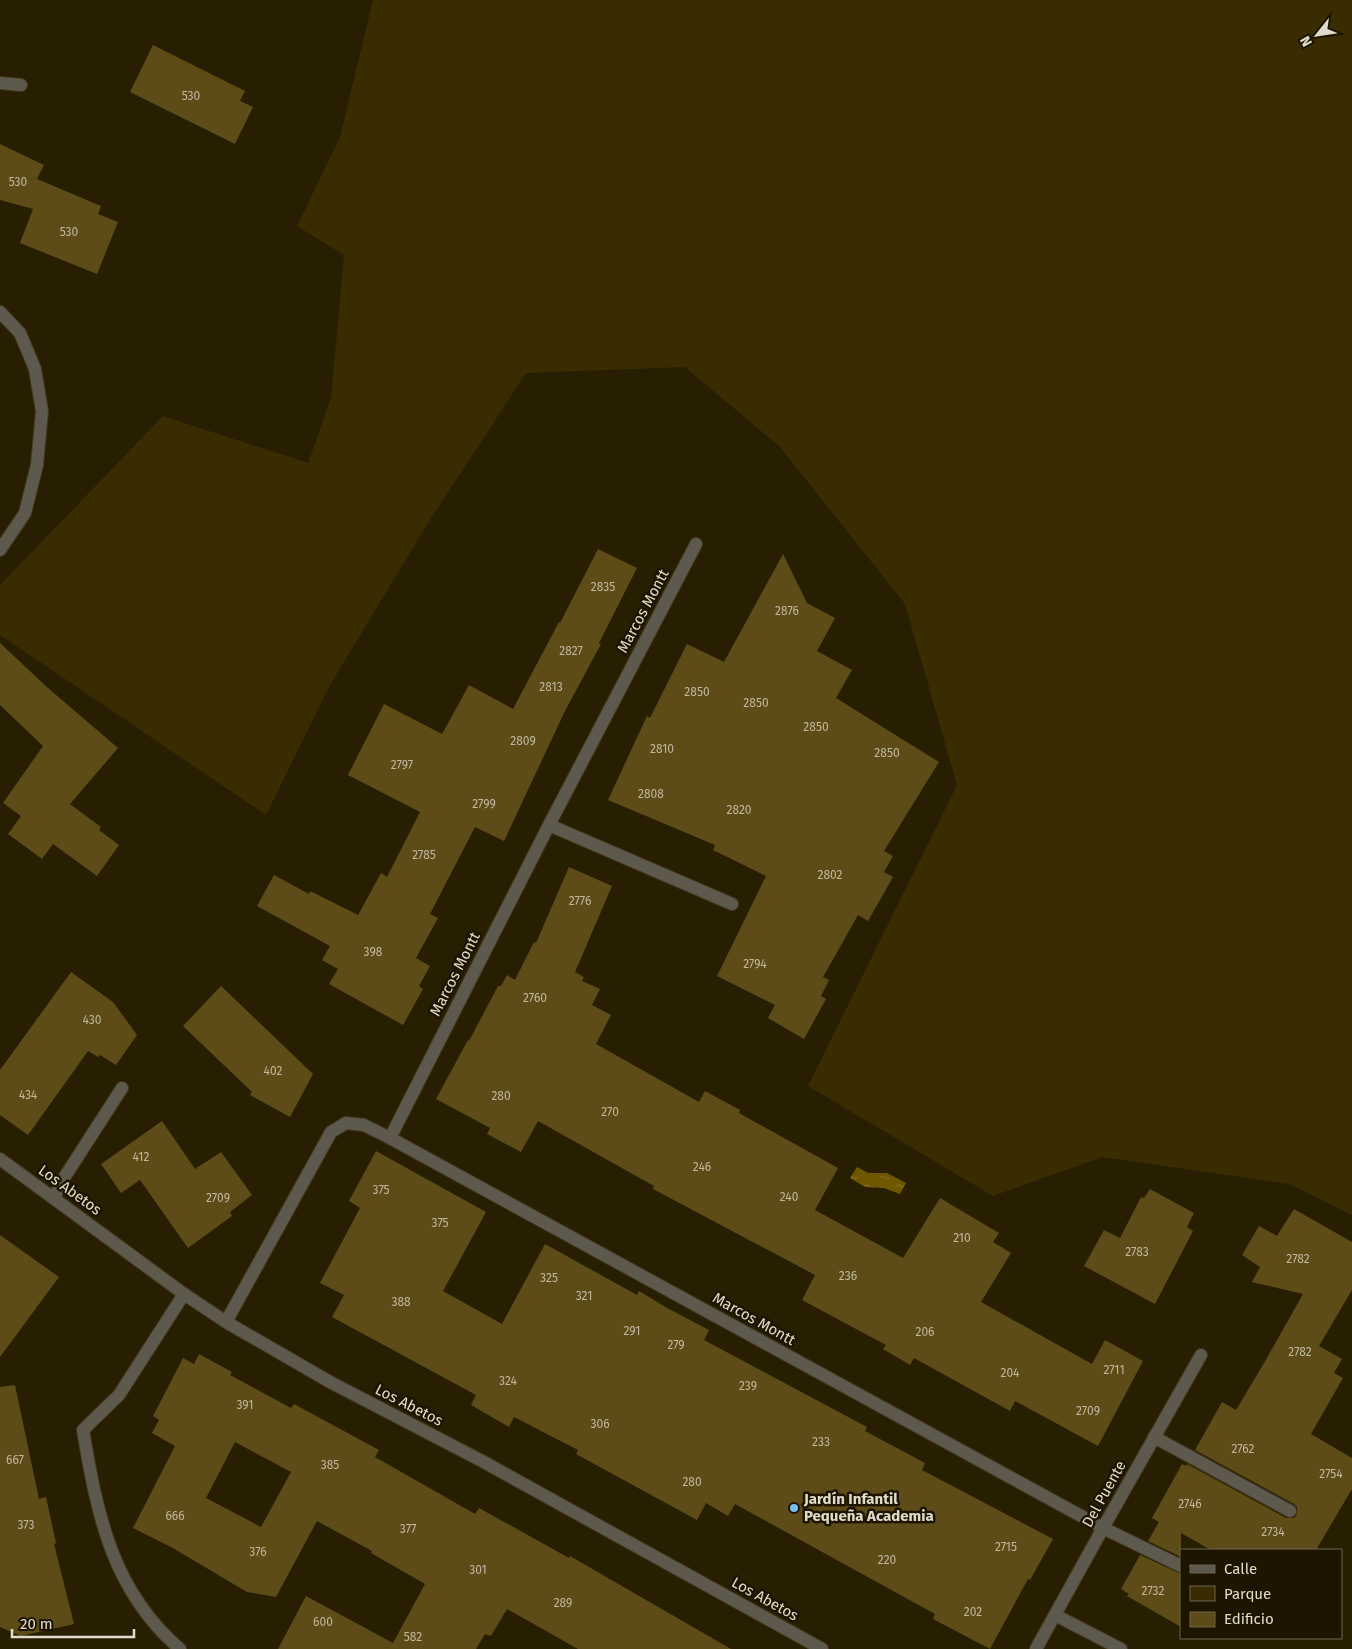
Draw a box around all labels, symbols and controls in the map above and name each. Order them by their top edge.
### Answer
north arrow [1292,10,1342,60]
text: N [1296,33,1316,50]
house number: 530 [182,89,201,103]
house number: 530 [9,175,28,189]
house number: 530 [60,225,79,239]
street label: Marcos Montt [613,566,673,656]
house number: 2835 [591,580,615,594]
house number: 2876 [775,604,799,618]
house number: 2827 [559,644,583,658]
house number: 2813 [539,680,563,694]
house number: 2850 [684,685,710,699]
house number: 2850 [743,696,769,710]
house number: 2850 [803,720,829,734]
house number: 2809 [510,734,536,748]
house number: 2810 [650,742,674,756]
house number: 2850 [874,746,900,760]
house number: 2797 [391,758,413,772]
house number: 2808 [638,787,664,801]
house number: 2799 [472,797,496,811]
house number: 2820 [726,803,752,817]
house number: 2785 [412,848,436,862]
house number: 2802 [817,868,843,882]
house number: 2776 [569,894,591,908]
street label: Marcos Montt [426,928,484,1019]
house number: 398 [364,945,383,959]
house number: 2794 [743,957,767,971]
house number: 2760 [523,991,547,1005]
house number: 430 [83,1013,102,1027]
house number: 402 [264,1064,282,1078]
house number: 434 [19,1088,38,1102]
house number: 280 [491,1089,511,1103]
house number: 270 [601,1105,619,1119]
house number: 412 [133,1150,149,1164]
house number: 246 [693,1160,711,1174]
street label: Los Abetos [35,1161,105,1219]
house number: 375 [372,1183,390,1197]
house number: 240 [780,1190,799,1204]
house number: 2709 [206,1191,230,1205]
house number: 375 [431,1216,449,1230]
house number: 210 [953,1231,971,1245]
house number: 2783 [1125,1245,1149,1259]
house number: 2782 [1286,1252,1310,1266]
house number: 236 [839,1269,857,1283]
house number: 325 [540,1271,558,1285]
house number: 321 [576,1289,592,1303]
street label: Marcos Montt [709,1289,799,1349]
house number: 388 [391,1295,411,1309]
house number: 291 [623,1324,641,1338]
house number: 206 [915,1325,935,1339]
house number: 279 [667,1338,685,1352]
house number: 2782 [1288,1345,1312,1359]
house number: 2711 [1103,1363,1125,1377]
house number: 204 [1000,1366,1020,1380]
house number: 324 [499,1374,518,1388]
house number: 239 [739,1379,757,1393]
street label: Los Abetos [372,1380,446,1430]
house number: 391 [236,1398,254,1412]
house number: 2709 [1076,1404,1100,1418]
house number: 306 [590,1417,610,1431]
house number: 233 [812,1435,830,1449]
house number: 2762 [1231,1442,1255,1456]
house number: 667 [6,1453,24,1467]
street label: Del Puente [1078,1457,1130,1531]
house number: 385 [321,1458,339,1472]
house number: 2754 [1319,1467,1343,1481]
house number: 280 [682,1475,702,1489]
place label: Jardín Infantil Pequeña Academia [803,1490,934,1525]
house number: 2746 [1178,1497,1202,1511]
marker: Jardín Infantil Pequeña Academia [788,1502,800,1514]
house number: 666 [165,1509,185,1523]
house number: 373 [17,1518,35,1532]
house number: 377 [400,1522,416,1536]
house number: 2734 [1261,1525,1285,1539]
house number: 2715 [995,1540,1017,1554]
house number: 376 [249,1545,267,1559]
legend [1180,1549,1342,1639]
house number: 220 [878,1553,897,1567]
text: Calle [1224,1560,1257,1578]
house number: 301 [469,1563,487,1577]
street label: Los Abetos [729,1573,801,1625]
house number: 2732 [1142,1584,1164,1598]
text: Parque [1224,1585,1271,1603]
house number: 289 [554,1596,572,1610]
house number: 202 [964,1605,982,1619]
scale bar [12,1606,135,1638]
text: Edificio [1224,1610,1274,1628]
text: 20 m [20,1615,53,1633]
house number: 600 [313,1615,333,1629]
house number: 582 [404,1630,422,1644]

